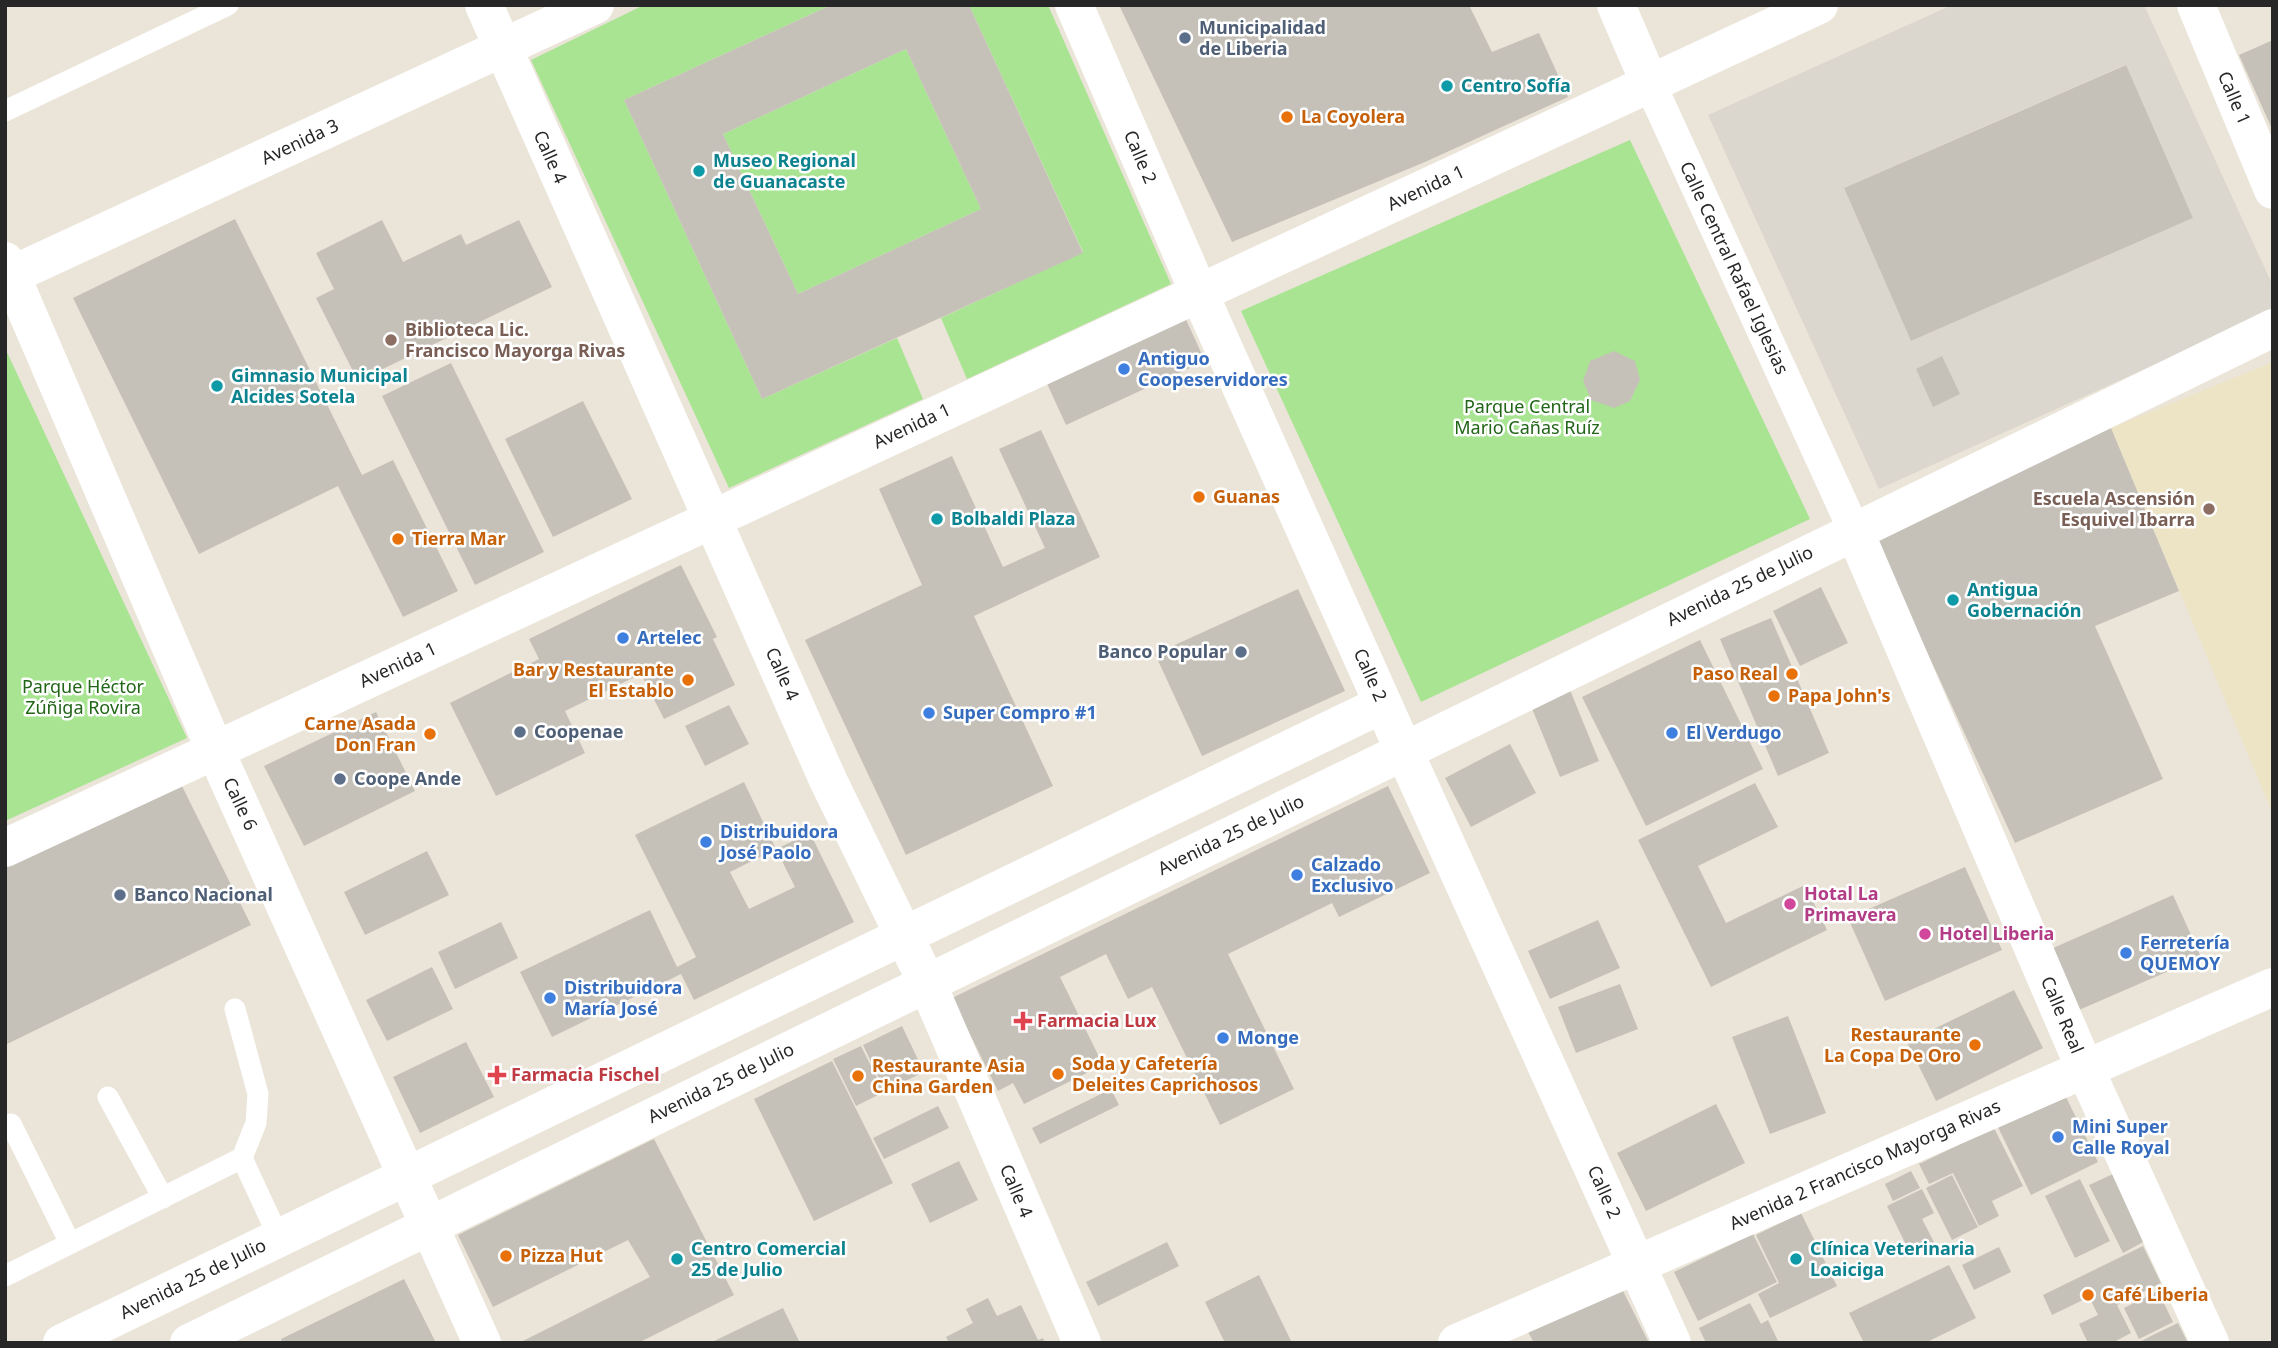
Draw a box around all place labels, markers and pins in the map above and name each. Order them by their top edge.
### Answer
place label: Municipalidad de Liberia [1199,15,1326,60]
marker: Municipalidad de Liberia [1177,30,1193,46]
place label: Centro Sofía [1461,73,1571,97]
marker: Centro Sofía [1439,78,1455,94]
place label: La Coyolera [1301,104,1405,128]
marker: La Coyolera [1279,109,1295,125]
place label: Museo Regional de Guanacaste [713,148,856,193]
marker: Museo Regional de Guanacaste [691,163,707,179]
place label: Biblioteca Lic. Francisco Mayorga Rivas [405,317,625,362]
marker: Biblioteca Lic. Francisco Mayorga Rivas [383,332,399,348]
place label: Antiguo Coopeservidores [1138,346,1288,391]
marker: Antiguo Coopeservidores [1116,361,1132,377]
place label: Gimnasio Municipal Alcides Sotela [231,363,408,408]
marker: Gimnasio Municipal Alcides Sotela [209,378,225,394]
place label: Guanas [1213,484,1280,508]
place label: Escuela Ascensión Esquivel Ibarra [2033,486,2195,531]
marker: Guanas [1191,489,1207,505]
marker: Escuela Ascensión Esquivel Ibarra [2201,501,2217,517]
place label: Bolbaldi Plaza [951,506,1076,530]
marker: Bolbaldi Plaza [929,511,945,527]
place label: Tierra Mar [412,526,506,550]
marker: Tierra Mar [390,531,406,547]
place label: Antigua Gobernación [1967,577,2082,622]
marker: Antigua Gobernación [1945,592,1961,608]
place label: Artelec [637,625,701,649]
marker: Artelec [615,630,631,646]
place label: Banco Popular [1098,639,1227,663]
marker: Banco Popular [1233,644,1249,660]
place label: Bar y Restaurante El Establo [513,657,674,702]
place label: Paso Real [1692,661,1778,685]
marker: Paso Real [1784,666,1800,682]
marker: Bar y Restaurante El Establo [680,672,696,688]
place label: Papa John's [1788,683,1891,707]
marker: Papa John's [1766,688,1782,704]
place label: Super Compro #1 [943,700,1097,724]
marker: Super Compro #1 [921,705,937,721]
place label: Carne Asada Don Fran [304,711,416,756]
place label: Coopenae [534,719,623,743]
place label: El Verdugo [1686,720,1782,744]
marker: Coopenae [512,724,528,740]
marker: El Verdugo [1664,725,1680,741]
marker: Carne Asada Don Fran [422,726,438,742]
place label: Coope Ande [354,766,461,790]
marker: Coope Ande [332,771,348,787]
place label: Distribuidora José Paolo [718,819,838,864]
marker: Distribuidora José Paolo [698,834,714,850]
place label: Calzado Exclusivo [1311,852,1393,897]
marker: Calzado Exclusivo [1289,867,1305,883]
place label: Hotal La Primavera [1804,881,1896,926]
place label: Banco Nacional [134,882,273,906]
marker: Banco Nacional [112,887,128,903]
marker: Hotal La Primavera [1782,896,1798,912]
place label: Hotel Liberia [1939,921,2054,945]
marker: Hotel Liberia [1917,926,1933,942]
place label: Ferretería QUEMOY [2140,930,2230,975]
marker: Ferretería QUEMOY [2118,945,2134,961]
place label: Distribuidora María José [564,975,682,1020]
marker: Distribuidora María José [542,990,558,1006]
place label: Farmacia Lux [1037,1008,1157,1032]
marker: Farmacia Lux [1015,1013,1031,1029]
place label: Restaurante La Copa De Oro [1824,1022,1961,1067]
place label: Monge [1237,1025,1299,1049]
marker: Monge [1215,1030,1231,1046]
marker: Restaurante La Copa De Oro [1967,1037,1983,1053]
place label: Soda y Cafetería Deleites Caprichosos [1072,1051,1258,1096]
place label: Restaurante Asia China Garden [872,1053,1025,1098]
place label: Farmacia Fischel [511,1062,660,1086]
marker: Soda y Cafetería Deleites Caprichosos [1050,1066,1066,1082]
marker: Farmacia Fischel [489,1067,505,1083]
marker: Restaurante Asia China Garden [850,1068,866,1084]
place label: Mini Super Calle Royal [2072,1114,2170,1159]
marker: Mini Super Calle Royal [2050,1129,2066,1145]
place label: Centro Comercial 25 de Julio [691,1236,846,1281]
place label: Clínica Veterinaria Loaiciga [1810,1236,1975,1281]
place label: Pizza Hut [520,1243,603,1267]
marker: Pizza Hut [498,1248,514,1264]
marker: Centro Comercial 25 de Julio [669,1251,685,1267]
marker: Clínica Veterinaria Loaiciga [1788,1251,1804,1267]
place label: Café Liberia [2102,1282,2209,1306]
marker: Café Liberia [2080,1287,2096,1303]

